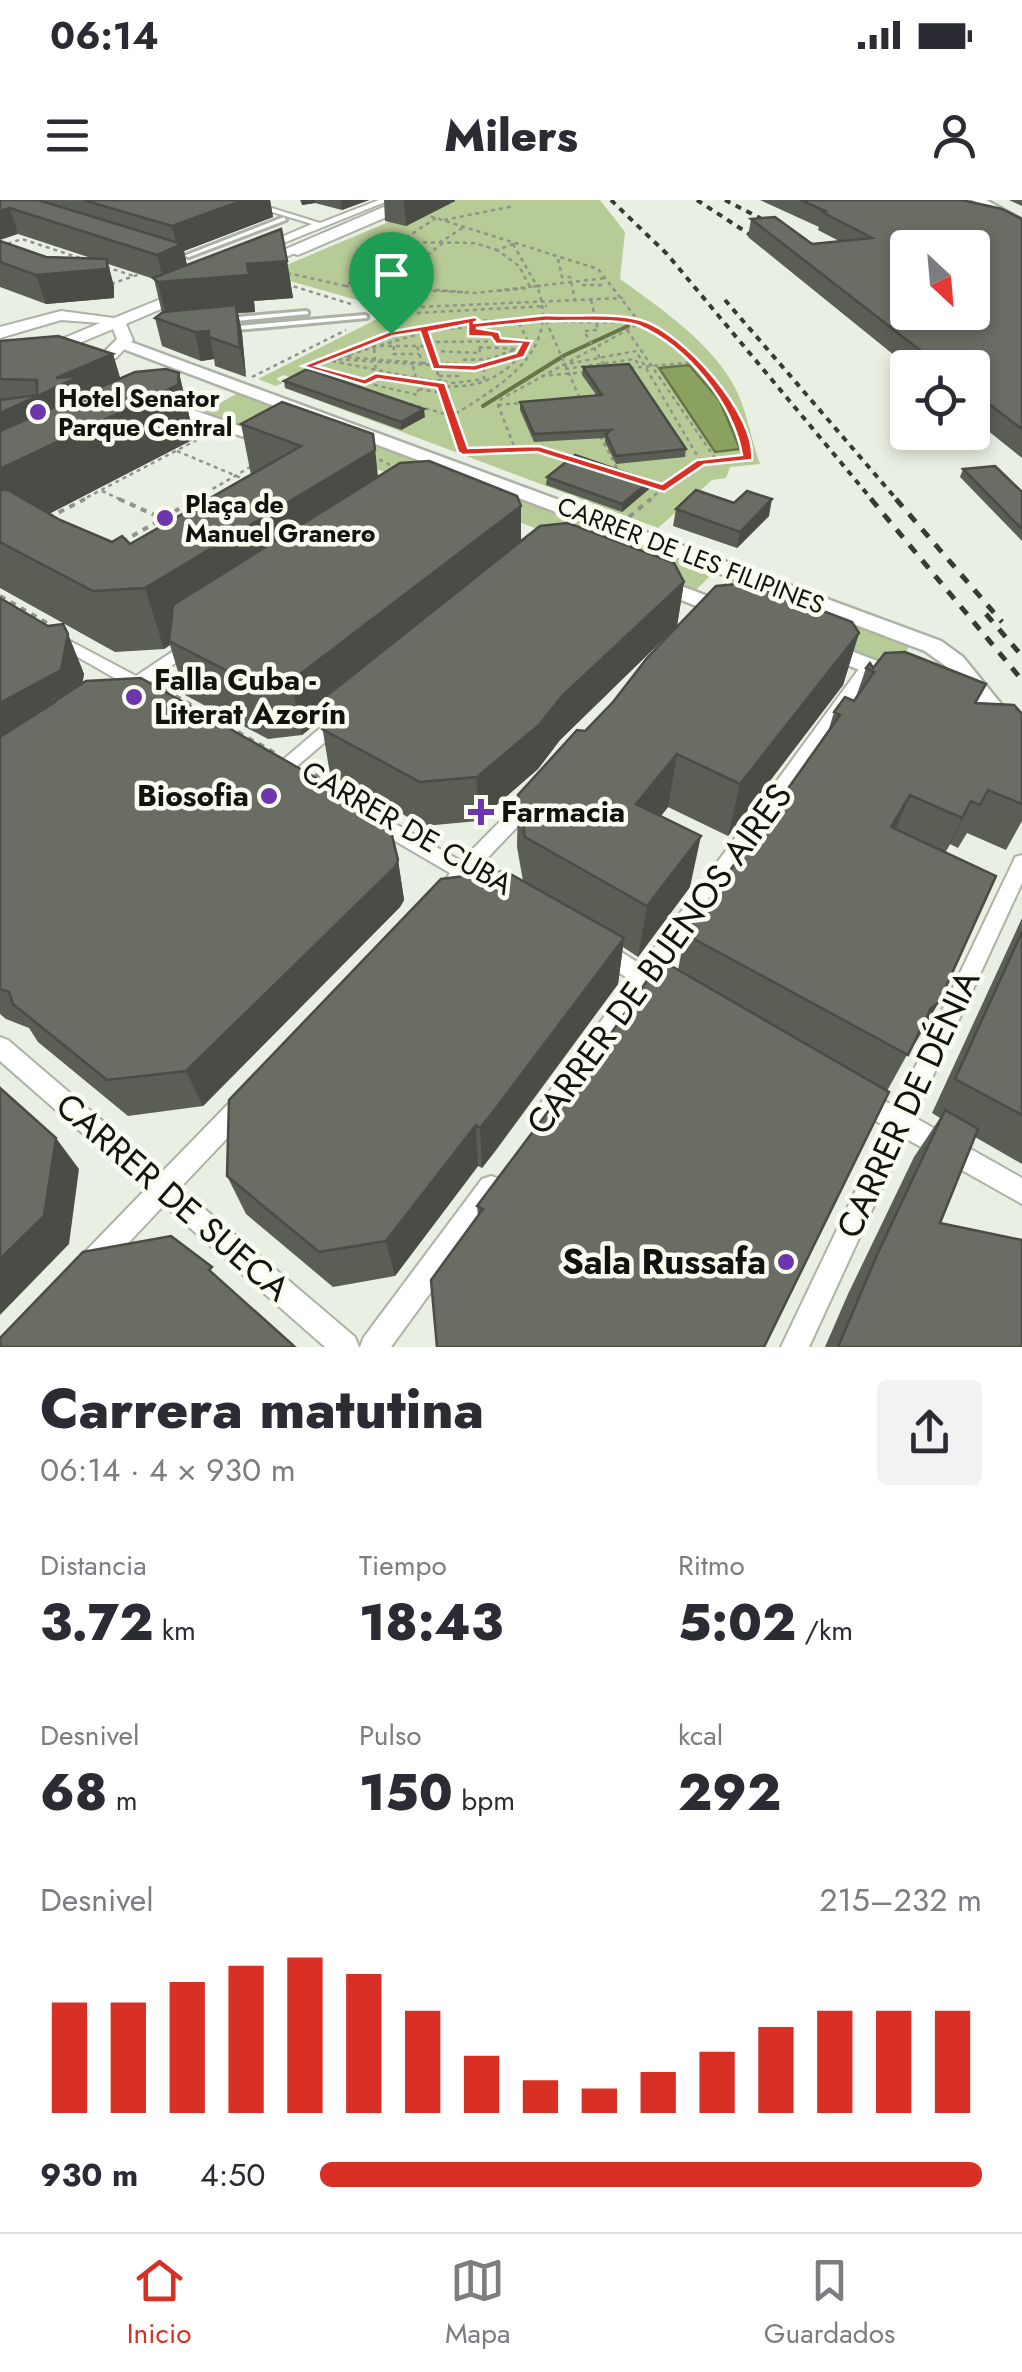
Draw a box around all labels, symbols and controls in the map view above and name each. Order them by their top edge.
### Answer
text: 06:14 [50,8,159,63]
text: Milers [444,103,578,168]
icon: menu [40,108,95,163]
icon: person [927,108,982,163]
north arrow [890,230,990,330]
map controls [890,230,990,450]
pin [349,232,434,335]
icon: arrive [364,247,419,302]
button: locate [890,350,990,450]
place label: Hotel Senator Parque Central [58,380,233,445]
marker: Hotel Senator Parque Central [27,401,49,423]
place label: Plaça de Manuel Granero [185,486,376,551]
street label: CARRER DE LES FILIPINES [552,487,830,623]
marker: Plaça de Manuel Granero [154,507,176,529]
place label: Falla Cuba - Literat Azorín [154,658,346,735]
marker: Falla Cuba - Literat Azorín [123,686,145,708]
street label: CARRER DE CUBA [294,750,521,906]
street label: CARRER DE BUENOS AIRES [514,773,804,1145]
place label: Biosofia [137,774,249,817]
marker: Biosofia [258,785,280,807]
place label: Farmacia [501,790,625,833]
marker: Farmacia [470,801,492,823]
street label: CARRER DE DÉNIA [824,962,992,1246]
street label: CARRER DE SUECA [45,1081,301,1313]
place label: Sala Russafa [562,1237,766,1287]
marker: Sala Russafa [775,1251,797,1273]
text: Carrera matutina [40,1369,484,1449]
button: share [877,1380,982,1485]
text: 06:14 · 4 × 930 m [40,1447,296,1493]
text: Distancia [40,1545,147,1586]
text: Tiempo [359,1545,447,1586]
text: Ritmo [678,1545,745,1586]
text: 3.72 [40,1586,153,1659]
text: 18:43 [359,1586,503,1659]
text: 5:02 [678,1586,796,1659]
text: km [153,1610,196,1651]
text: /km [796,1610,853,1651]
text: Desnivel [40,1715,140,1756]
text: Pulso [359,1715,422,1756]
text: kcal [678,1715,723,1756]
text: 68 [40,1756,107,1829]
text: 150 [359,1756,453,1829]
text: 292 [678,1756,781,1829]
text: m [107,1780,138,1821]
text: bpm [453,1780,515,1821]
text: Desnivel [40,1877,154,1923]
text: 215–232 m [819,1877,982,1923]
text: 930 m [40,2152,138,2198]
text: 4:50 [200,2152,266,2198]
tab: Inicio [127,2253,191,2354]
tab: Mapa [445,2253,510,2354]
tab: Guardados [764,2253,895,2354]

